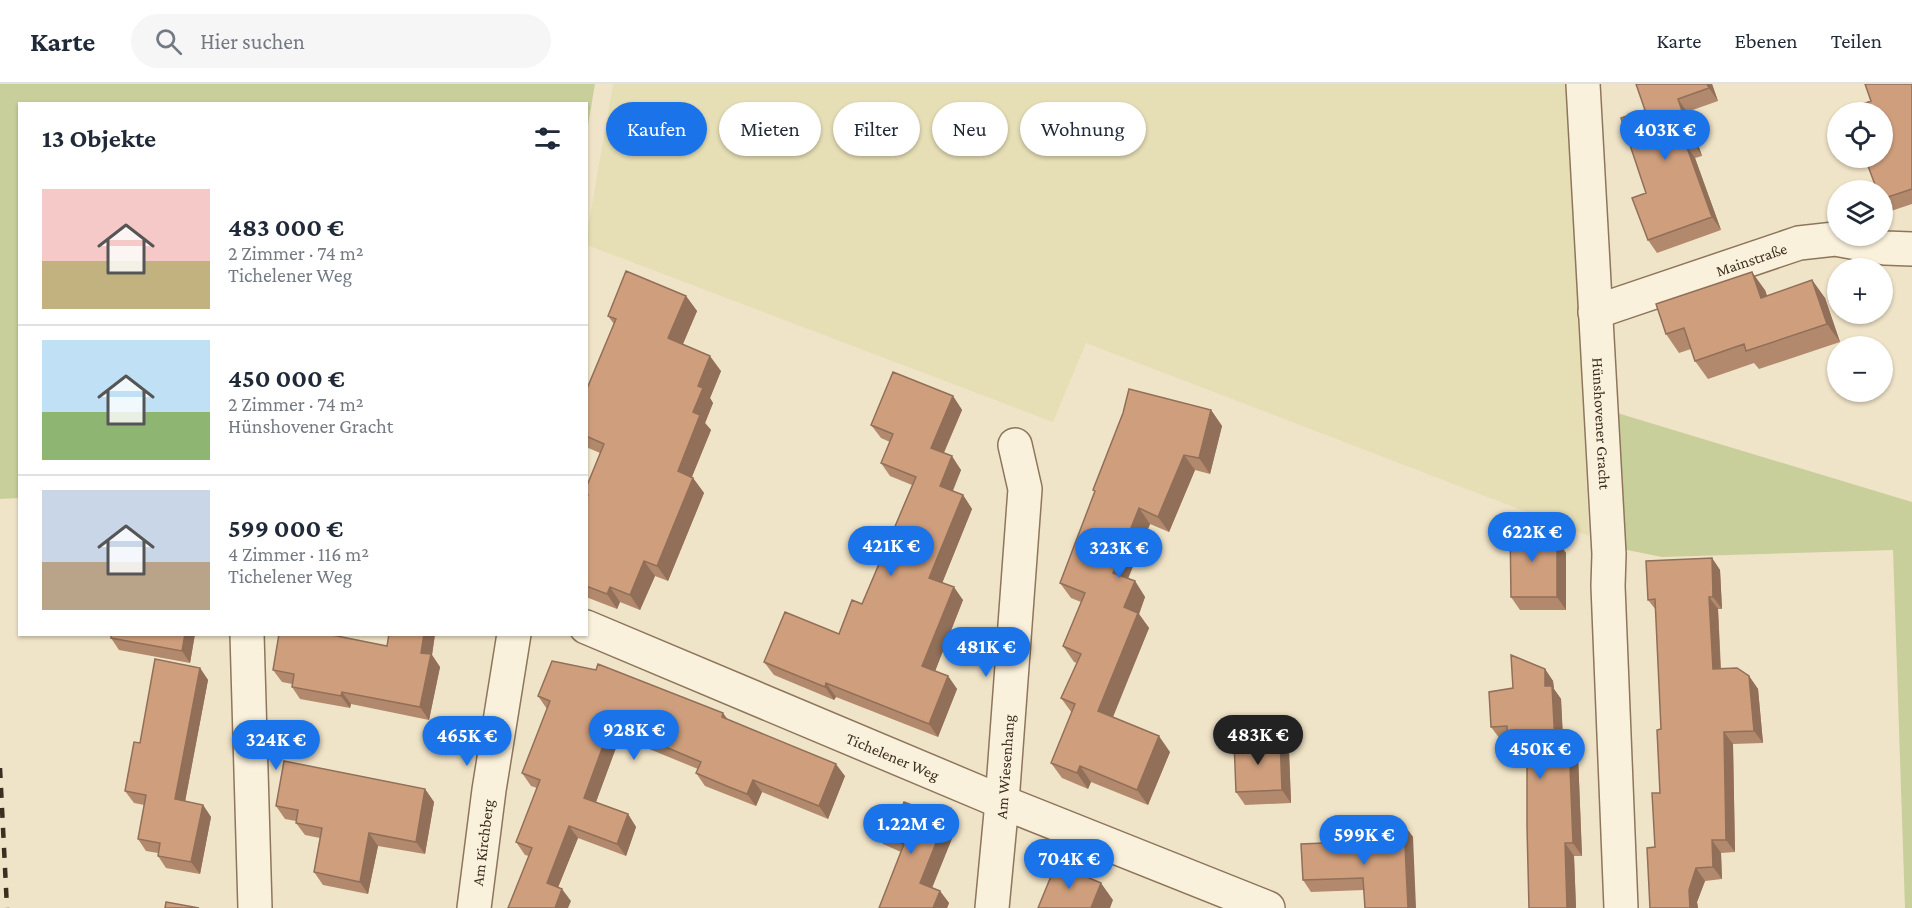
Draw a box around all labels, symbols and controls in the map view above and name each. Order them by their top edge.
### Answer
search box [131,14,551,68]
icon: search [152,25,185,58]
text: Karte [30,26,95,57]
text: Hier suchen [200,29,305,54]
text: Karte [1656,29,1702,53]
text: Ebenen [1735,29,1798,53]
text: Teilen [1831,29,1882,53]
chip: Kaufen [606,102,707,156]
chip: Mieten [719,102,821,156]
chip: Filter [833,102,920,156]
chip: Neu [932,102,1008,156]
chip: Wohnung [1020,102,1146,156]
map controls [1827,102,1893,402]
button: locate [1827,102,1893,168]
pin: 403K € [1616,110,1714,161]
text: 403K € [1634,118,1696,140]
icon: filters [531,122,564,155]
text: 13 Objekte [42,124,156,153]
button: layers [1827,180,1893,246]
icon: home [90,213,162,285]
text: 483 000 € [228,213,344,242]
street label: Mainstraße [1714,240,1789,279]
text: 2 Zimmer · 74 m² [228,242,364,264]
button: + [1827,258,1893,324]
text: Tichelener Weg [228,264,352,286]
button: − [1827,336,1893,402]
street label: Hünshovener Gracht [1589,357,1613,491]
icon: home [90,364,162,436]
text: 450 000 € [228,364,345,393]
text: 2 Zimmer · 74 m² [228,393,364,415]
text: Hünshovener Gracht [228,415,393,437]
pin: 622K € [1483,512,1581,563]
icon: home [90,514,162,586]
text: 599 000 € [228,514,343,543]
text: 622K € [1502,520,1562,542]
pin: 421K € [842,526,940,577]
pin: 323K € [1070,528,1168,579]
text: 421K € [862,534,920,556]
text: 323K € [1089,536,1149,558]
text: 4 Zimmer · 116 m² [228,543,369,565]
text: Tichelener Weg [228,565,352,587]
pin: 481K € [937,627,1035,678]
text: 481K € [956,635,1016,657]
pin: 928K € [585,710,683,761]
street label: Am Wiesenhang [992,713,1018,820]
pin: 483K € [1209,715,1307,766]
pin: 465K € [418,716,516,767]
text: 928K € [603,718,665,740]
pin: 324K € [227,720,325,771]
text: 483K € [1227,723,1289,745]
text: 465K € [437,724,497,746]
text: 324K € [246,728,306,750]
street label: Tichelener Weg [844,729,942,785]
pin: 450K € [1491,729,1589,780]
text: 450K € [1509,737,1571,759]
street label: Am Kirchberg [469,798,498,887]
pin: 1.22M € [856,804,966,855]
text: 1.22M € [877,812,945,834]
pin: 599K € [1315,815,1413,866]
text: 599K € [1333,823,1395,845]
pin: 704K € [1020,839,1118,890]
text: 704K € [1038,847,1100,869]

